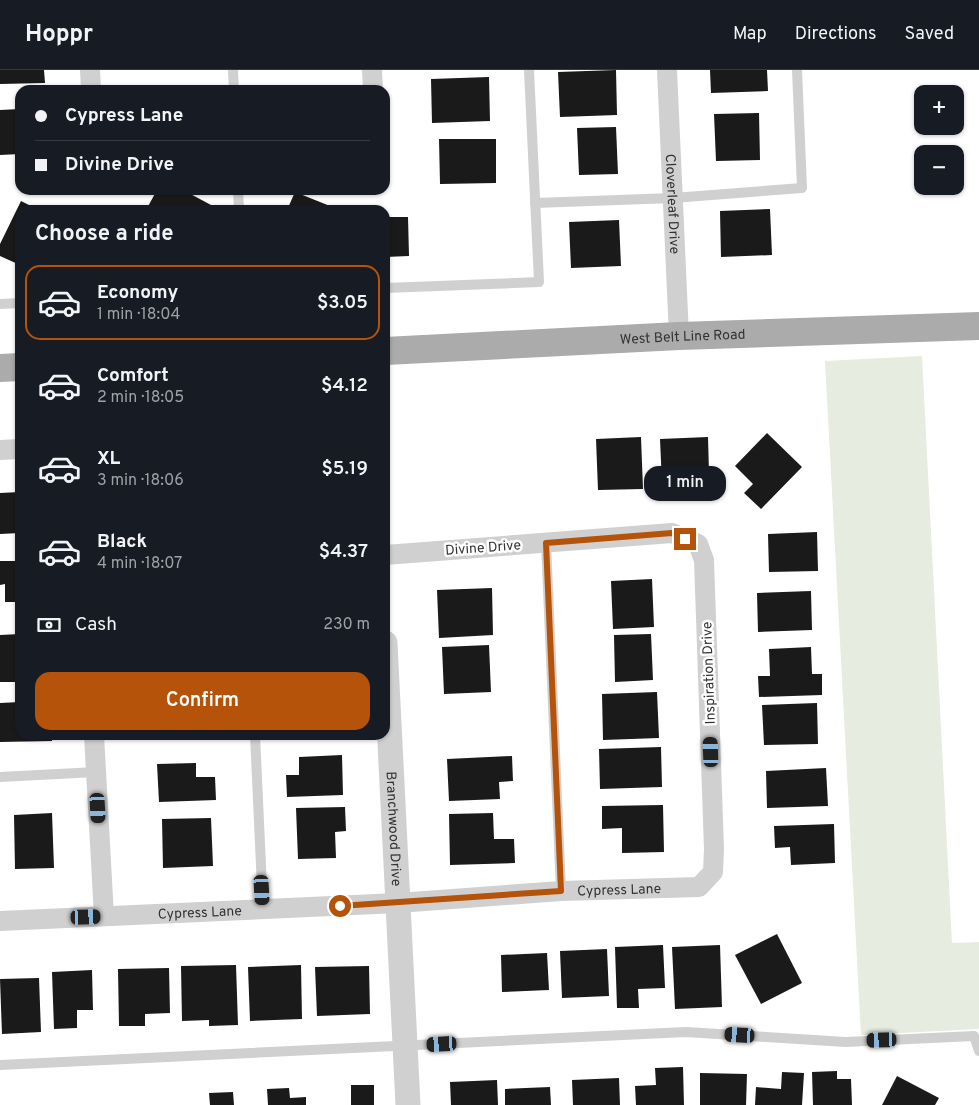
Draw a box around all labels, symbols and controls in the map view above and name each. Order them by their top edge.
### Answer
text: Hoppr [25,20,93,50]
text: Map [733,23,767,46]
text: Directions [795,23,877,46]
text: Saved [905,23,954,46]
map controls [914,85,964,195]
button: + [914,85,964,135]
text: Cypress Lane [65,104,183,128]
button: − [914,145,964,195]
text: Divine Drive [65,153,174,177]
street label: Cloverleaf Drive [661,153,682,254]
text: Choose a ride [35,221,173,248]
icon: car [37,280,82,325]
text: Economy [97,281,178,305]
text: $3.05 [317,291,368,315]
text: 1 min · 18:04 [97,305,180,325]
street label: West Belt Line Road [619,327,746,349]
icon: car [37,363,82,408]
text: Comfort [97,364,169,388]
text: $4.12 [321,374,368,398]
text: 2 min · 18:05 [97,388,184,408]
icon: car [37,446,82,491]
text: XL [97,447,120,471]
text: $5.19 [321,457,368,481]
callout: 1 min [644,466,726,502]
text: 3 min · 18:06 [97,471,184,491]
text: 1 min [666,473,704,493]
route end [674,528,696,550]
icon: car [37,529,82,574]
text: Black [97,530,147,554]
street label: Divine Drive [445,537,522,560]
text: $4.37 [319,540,368,564]
text: 4 min · 18:07 [97,554,182,574]
icon: cash [35,611,63,639]
text: Cash [75,613,117,637]
text: 230 m [323,615,370,635]
street label: Inspiration Drive [699,621,720,725]
button: Confirm [35,672,370,730]
car [702,737,719,767]
street label: Branchwood Drive [381,771,404,887]
car [89,793,106,823]
car [253,875,270,905]
street label: Cypress Lane [577,881,662,901]
route start [329,895,351,917]
street label: Cypress Lane [157,903,242,924]
car [70,909,101,925]
car [724,1027,755,1043]
car [866,1032,897,1048]
car [426,1036,457,1052]

